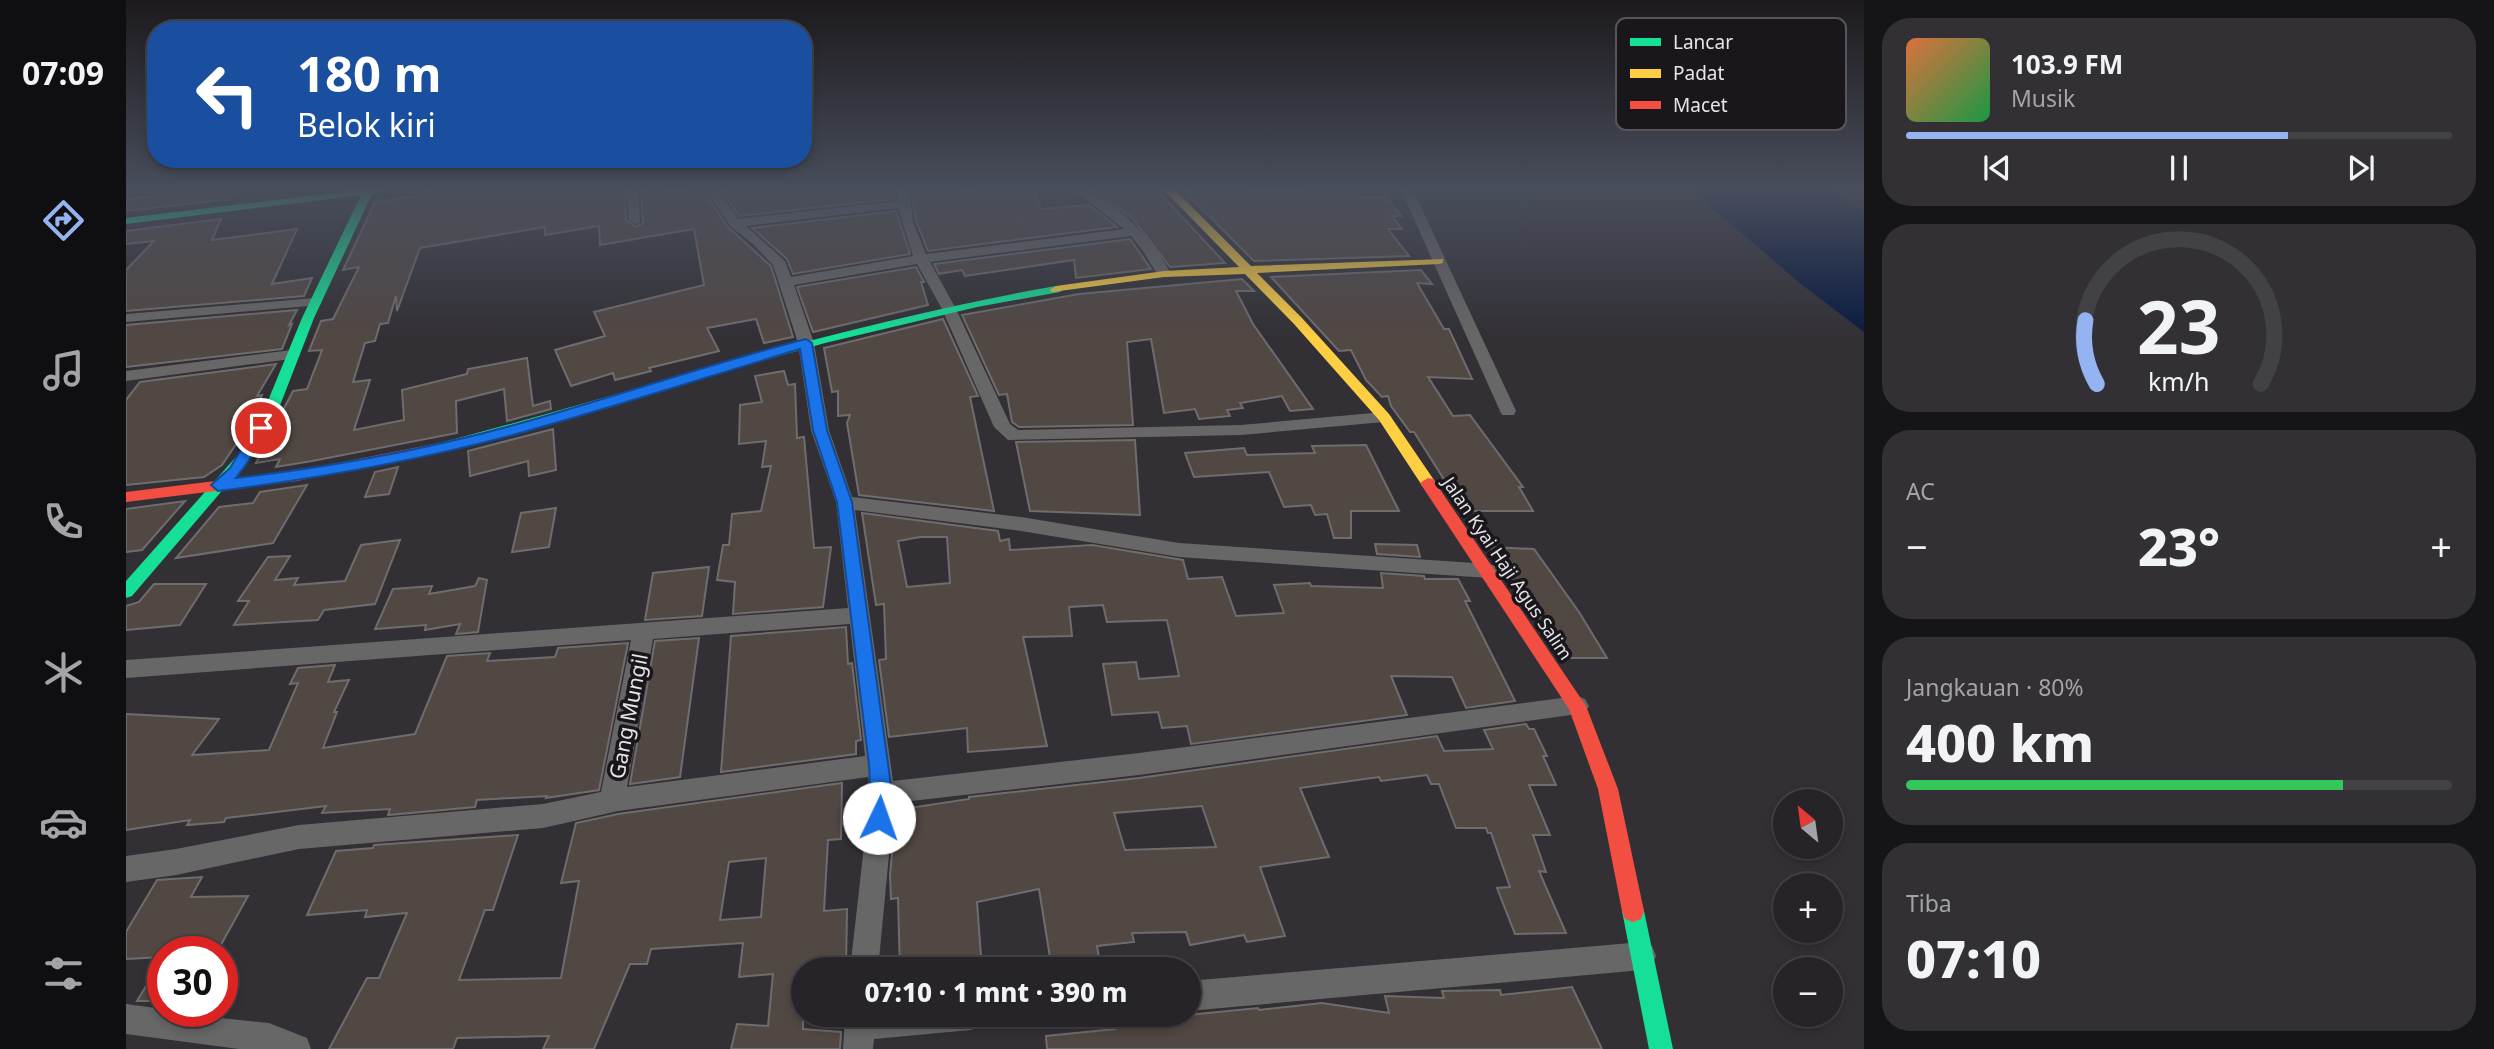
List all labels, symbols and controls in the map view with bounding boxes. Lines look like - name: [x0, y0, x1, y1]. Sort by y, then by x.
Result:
- legend: [1616, 18, 1846, 130]
- text: Lancar: [1673, 29, 1733, 55]
- text: 180 m: [297, 40, 442, 106]
- text: 103.9 FM: [2011, 46, 2123, 82]
- icon: left: [182, 49, 273, 140]
- text: 07:09: [22, 51, 104, 94]
- text: Padat: [1673, 60, 1724, 86]
- text: Musik: [2011, 82, 2075, 114]
- text: Macet: [1673, 92, 1728, 118]
- text: Belok kiri: [297, 103, 436, 146]
- icon: previous: [1978, 149, 2016, 187]
- icon: pause: [2160, 149, 2198, 187]
- icon: next: [2342, 149, 2380, 187]
- icon: directions: [39, 196, 88, 245]
- text: 23: [2137, 277, 2221, 376]
- icon: music: [39, 346, 88, 395]
- text: km/h: [2148, 364, 2210, 398]
- pin: [231, 398, 291, 458]
- icon: arrive: [242, 409, 280, 447]
- street label: Jalan Kyai Haji Agus Salim: [1437, 470, 1578, 664]
- text: AC: [1906, 475, 1935, 507]
- icon: phone: [39, 497, 88, 546]
- text: 23°: [2138, 510, 2220, 581]
- text: −: [1906, 520, 1928, 572]
- text: +: [2430, 520, 2452, 572]
- icon: climate: [39, 648, 88, 697]
- street label: Gang Mungil: [602, 651, 654, 781]
- text: Jangkauan · 80%: [1906, 671, 2084, 703]
- text: 400 km: [1906, 706, 2094, 777]
- position arrow: [842, 781, 916, 855]
- north arrow: [1773, 789, 1843, 859]
- map controls: [1773, 789, 1843, 1027]
- icon: car: [39, 798, 88, 847]
- button: +: [1773, 873, 1843, 943]
- text: Tiba: [1906, 887, 1952, 919]
- text: 07:10: [1906, 922, 2041, 993]
- speed limit sign: 30: [147, 936, 238, 1027]
- icon: filters: [39, 949, 88, 998]
- button: −: [1773, 957, 1843, 1027]
- text: 07:10 · 1 mnt · 390 m: [864, 974, 1128, 1010]

